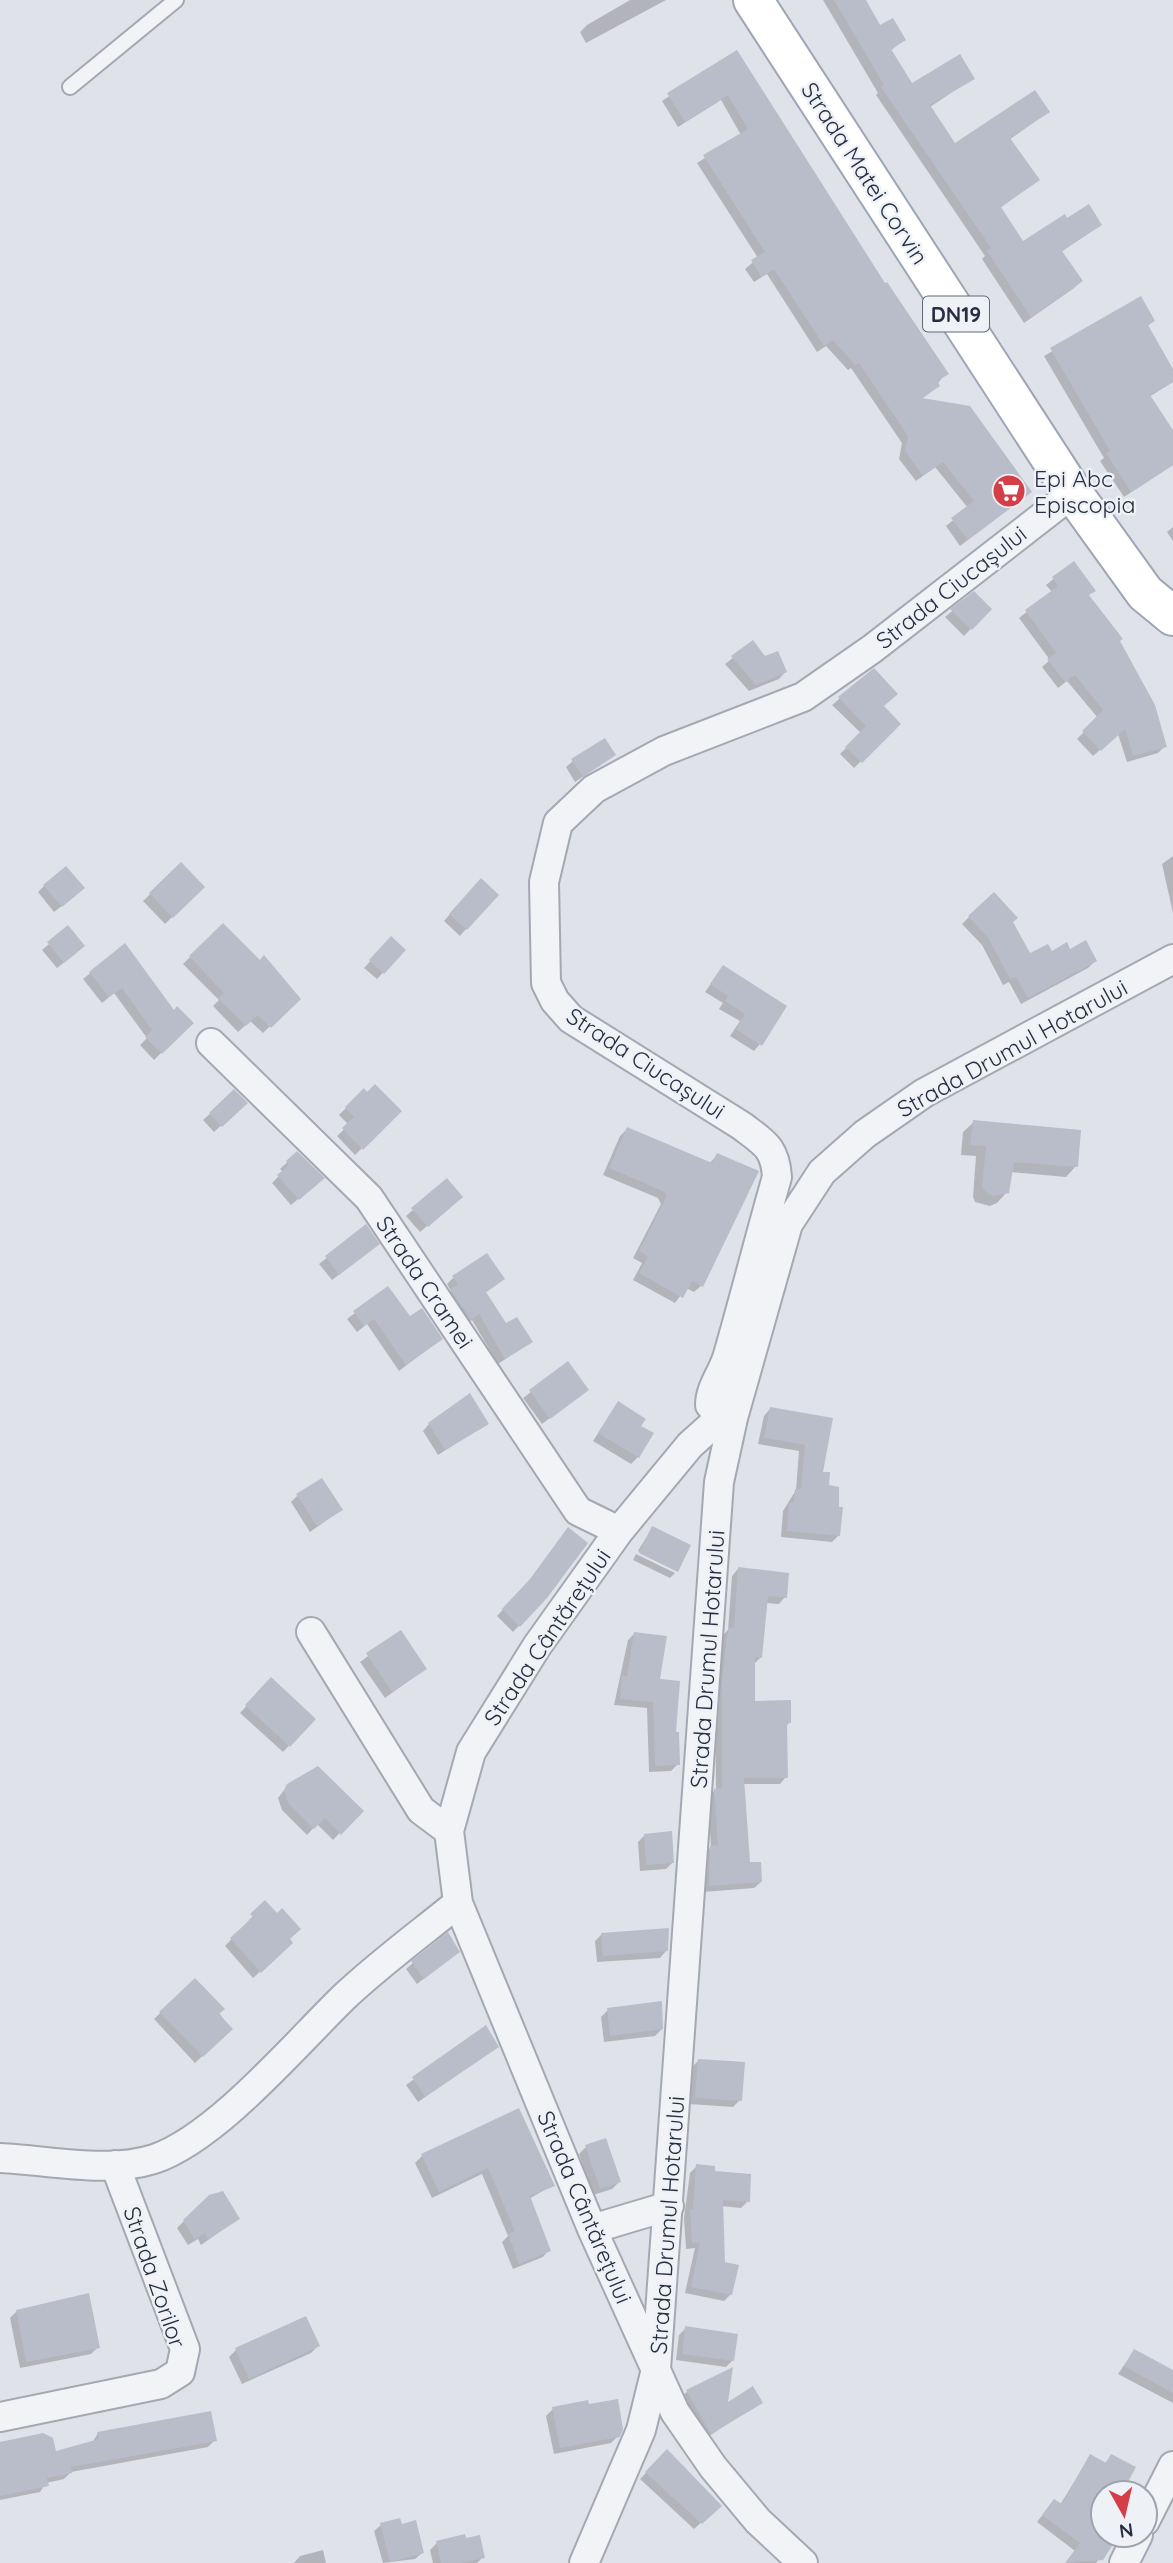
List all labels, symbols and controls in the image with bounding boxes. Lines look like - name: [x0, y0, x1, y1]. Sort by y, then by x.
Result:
- street label: Strada Matei Corvin: [795, 76, 935, 270]
- road number: DN19: [923, 296, 989, 332]
- place label: Epi Abc Episcopia: [1034, 464, 1135, 519]
- supermarket icon: Epi Abc Episcopia: [990, 472, 1028, 510]
- street label: Strada Ciucașului: [870, 519, 1032, 655]
- street label: Strada Drumul Hotarului: [892, 973, 1132, 1123]
- street label: Strada Ciucașului: [561, 1001, 731, 1125]
- street label: Strada Cramei: [370, 1210, 480, 1354]
- street label: Strada Drumul Hotarului: [684, 1529, 730, 1789]
- street label: Strada Cântărețului: [477, 1543, 617, 1731]
- street label: Strada Drumul Hotarului: [644, 2095, 690, 2355]
- street label: Strada Cântărețului: [531, 2106, 639, 2308]
- street label: Strada Zorilor: [117, 2203, 193, 2352]
- north arrow: [1089, 2479, 1159, 2549]
- text: N: [1118, 2518, 1135, 2544]

